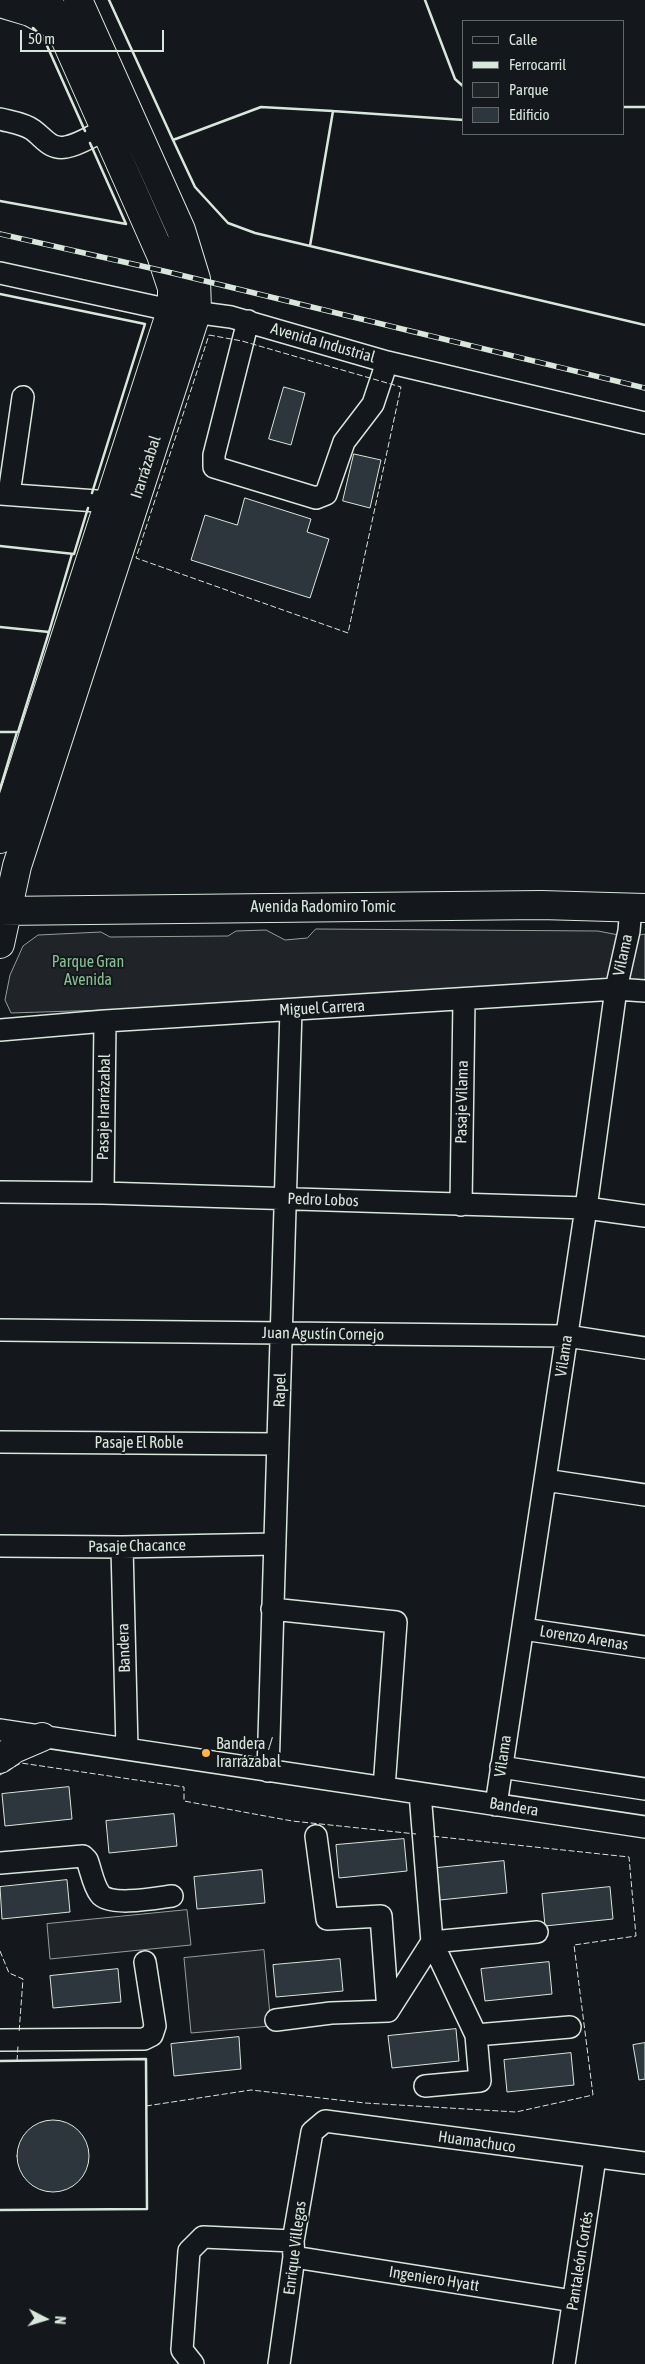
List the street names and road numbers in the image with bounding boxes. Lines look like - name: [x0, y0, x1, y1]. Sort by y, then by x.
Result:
- street label: Avenida Industrial: [269, 319, 377, 367]
- street label: Irarrázabal: [127, 433, 165, 501]
- street label: Avenida Radomiro Tomic: [250, 897, 396, 917]
- street label: Vilama: [609, 932, 637, 978]
- street label: Miguel Carrera: [279, 996, 365, 1020]
- street label: Pasaje Irarrázabal: [93, 1054, 115, 1160]
- street label: Pasaje Vilama: [452, 1060, 472, 1144]
- street label: Pedro Lobos: [287, 1189, 359, 1211]
- street label: Juan Agustín Cornejo: [262, 1323, 384, 1345]
- street label: Vilama: [551, 1334, 577, 1378]
- street label: Rapel: [270, 1372, 290, 1408]
- street label: Pasaje El Roble: [95, 1433, 183, 1453]
- street label: Pasaje Chacance: [88, 1536, 186, 1556]
- street label: Lorenzo Arenas: [538, 1622, 630, 1654]
- street label: Bandera: [114, 1623, 134, 1673]
- street label: Vilama: [491, 1734, 515, 1778]
- street label: Bandera: [488, 1794, 540, 1820]
- street label: Huamachuco: [437, 2127, 517, 2157]
- street label: Enrique Villegas: [280, 2200, 310, 2296]
- street label: Pantaleón Cortés: [563, 2210, 597, 2312]
- street label: Ingeniero Hyatt: [387, 2262, 481, 2296]

